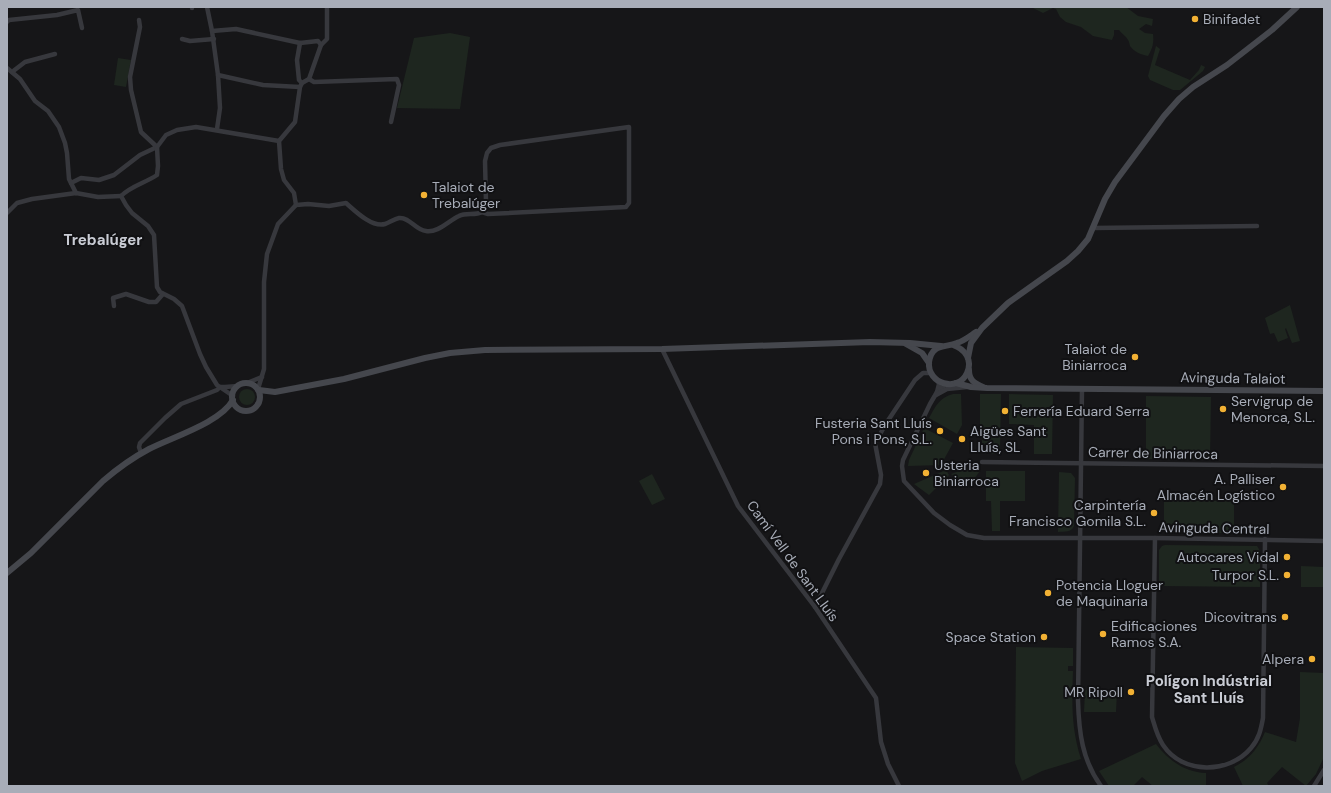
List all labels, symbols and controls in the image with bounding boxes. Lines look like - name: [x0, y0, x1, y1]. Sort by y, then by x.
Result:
- place label: Binifadet: [1203, 10, 1260, 28]
- marker: Binifadet: [1190, 14, 1200, 24]
- place label: Talaiot de Trebalúger: [432, 178, 500, 212]
- marker: Talaiot de Trebalúger: [419, 190, 429, 200]
- district label: Trebalúger: [64, 230, 142, 250]
- place label: Talaiot de Biniarroca: [1062, 340, 1127, 374]
- marker: Talaiot de Biniarroca: [1130, 352, 1140, 362]
- street label: Avinguda Talaiot: [1180, 368, 1286, 388]
- place label: Servigrup de Menorca, S.L.: [1231, 392, 1315, 426]
- place label: Ferrería Eduard Serra: [1013, 402, 1150, 420]
- marker: Servigrup de Menorca, S.L.: [1218, 404, 1228, 414]
- marker: Ferrería Eduard Serra: [1000, 406, 1010, 416]
- place label: Fusteria Sant Lluís Pons i Pons, S.L.: [815, 414, 932, 448]
- place label: Aigües Sant Lluís, SL: [970, 422, 1046, 456]
- marker: Fusteria Sant Lluís Pons i Pons, S.L.: [935, 426, 945, 436]
- marker: Aigües Sant Lluís, SL: [957, 434, 967, 444]
- street label: Carrer de Biniarroca: [1088, 443, 1218, 463]
- place label: Usteria Biniarroca: [934, 456, 999, 490]
- marker: Usteria Biniarroca: [921, 468, 931, 478]
- place label: A. Palliser Almacén Logístico: [1157, 470, 1275, 504]
- marker: A. Palliser Almacén Logístico: [1278, 482, 1288, 492]
- place label: Carpintería Francisco Gomila S.L.: [1009, 496, 1146, 530]
- street label: Camí Vell de Sant Lluís: [743, 497, 843, 625]
- marker: Carpintería Francisco Gomila S.L.: [1149, 508, 1159, 518]
- street label: Avinguda Central: [1158, 518, 1270, 538]
- place label: Autocares Vidal: [1177, 548, 1279, 566]
- marker: Autocares Vidal: [1282, 552, 1292, 562]
- place label: Turpor S.L.: [1212, 566, 1279, 584]
- marker: Turpor S.L.: [1282, 570, 1292, 580]
- place label: Potencia Lloguer de Maquinaria: [1056, 576, 1163, 610]
- marker: Potencia Lloguer de Maquinaria: [1043, 588, 1053, 598]
- place label: Dicovitrans: [1204, 608, 1277, 626]
- marker: Dicovitrans: [1280, 612, 1290, 622]
- place label: Edificaciones Ramos S.A.: [1111, 617, 1197, 651]
- place label: Space Station: [946, 628, 1036, 646]
- marker: Edificaciones Ramos S.A.: [1098, 629, 1108, 639]
- marker: Space Station: [1039, 632, 1049, 642]
- place label: Alpera: [1262, 650, 1304, 668]
- marker: Alpera: [1307, 654, 1317, 664]
- district label: Polígon Indústrial Sant Lluís: [1146, 671, 1272, 708]
- place label: MR Ripoll: [1064, 683, 1123, 701]
- marker: MR Ripoll: [1126, 687, 1136, 697]

